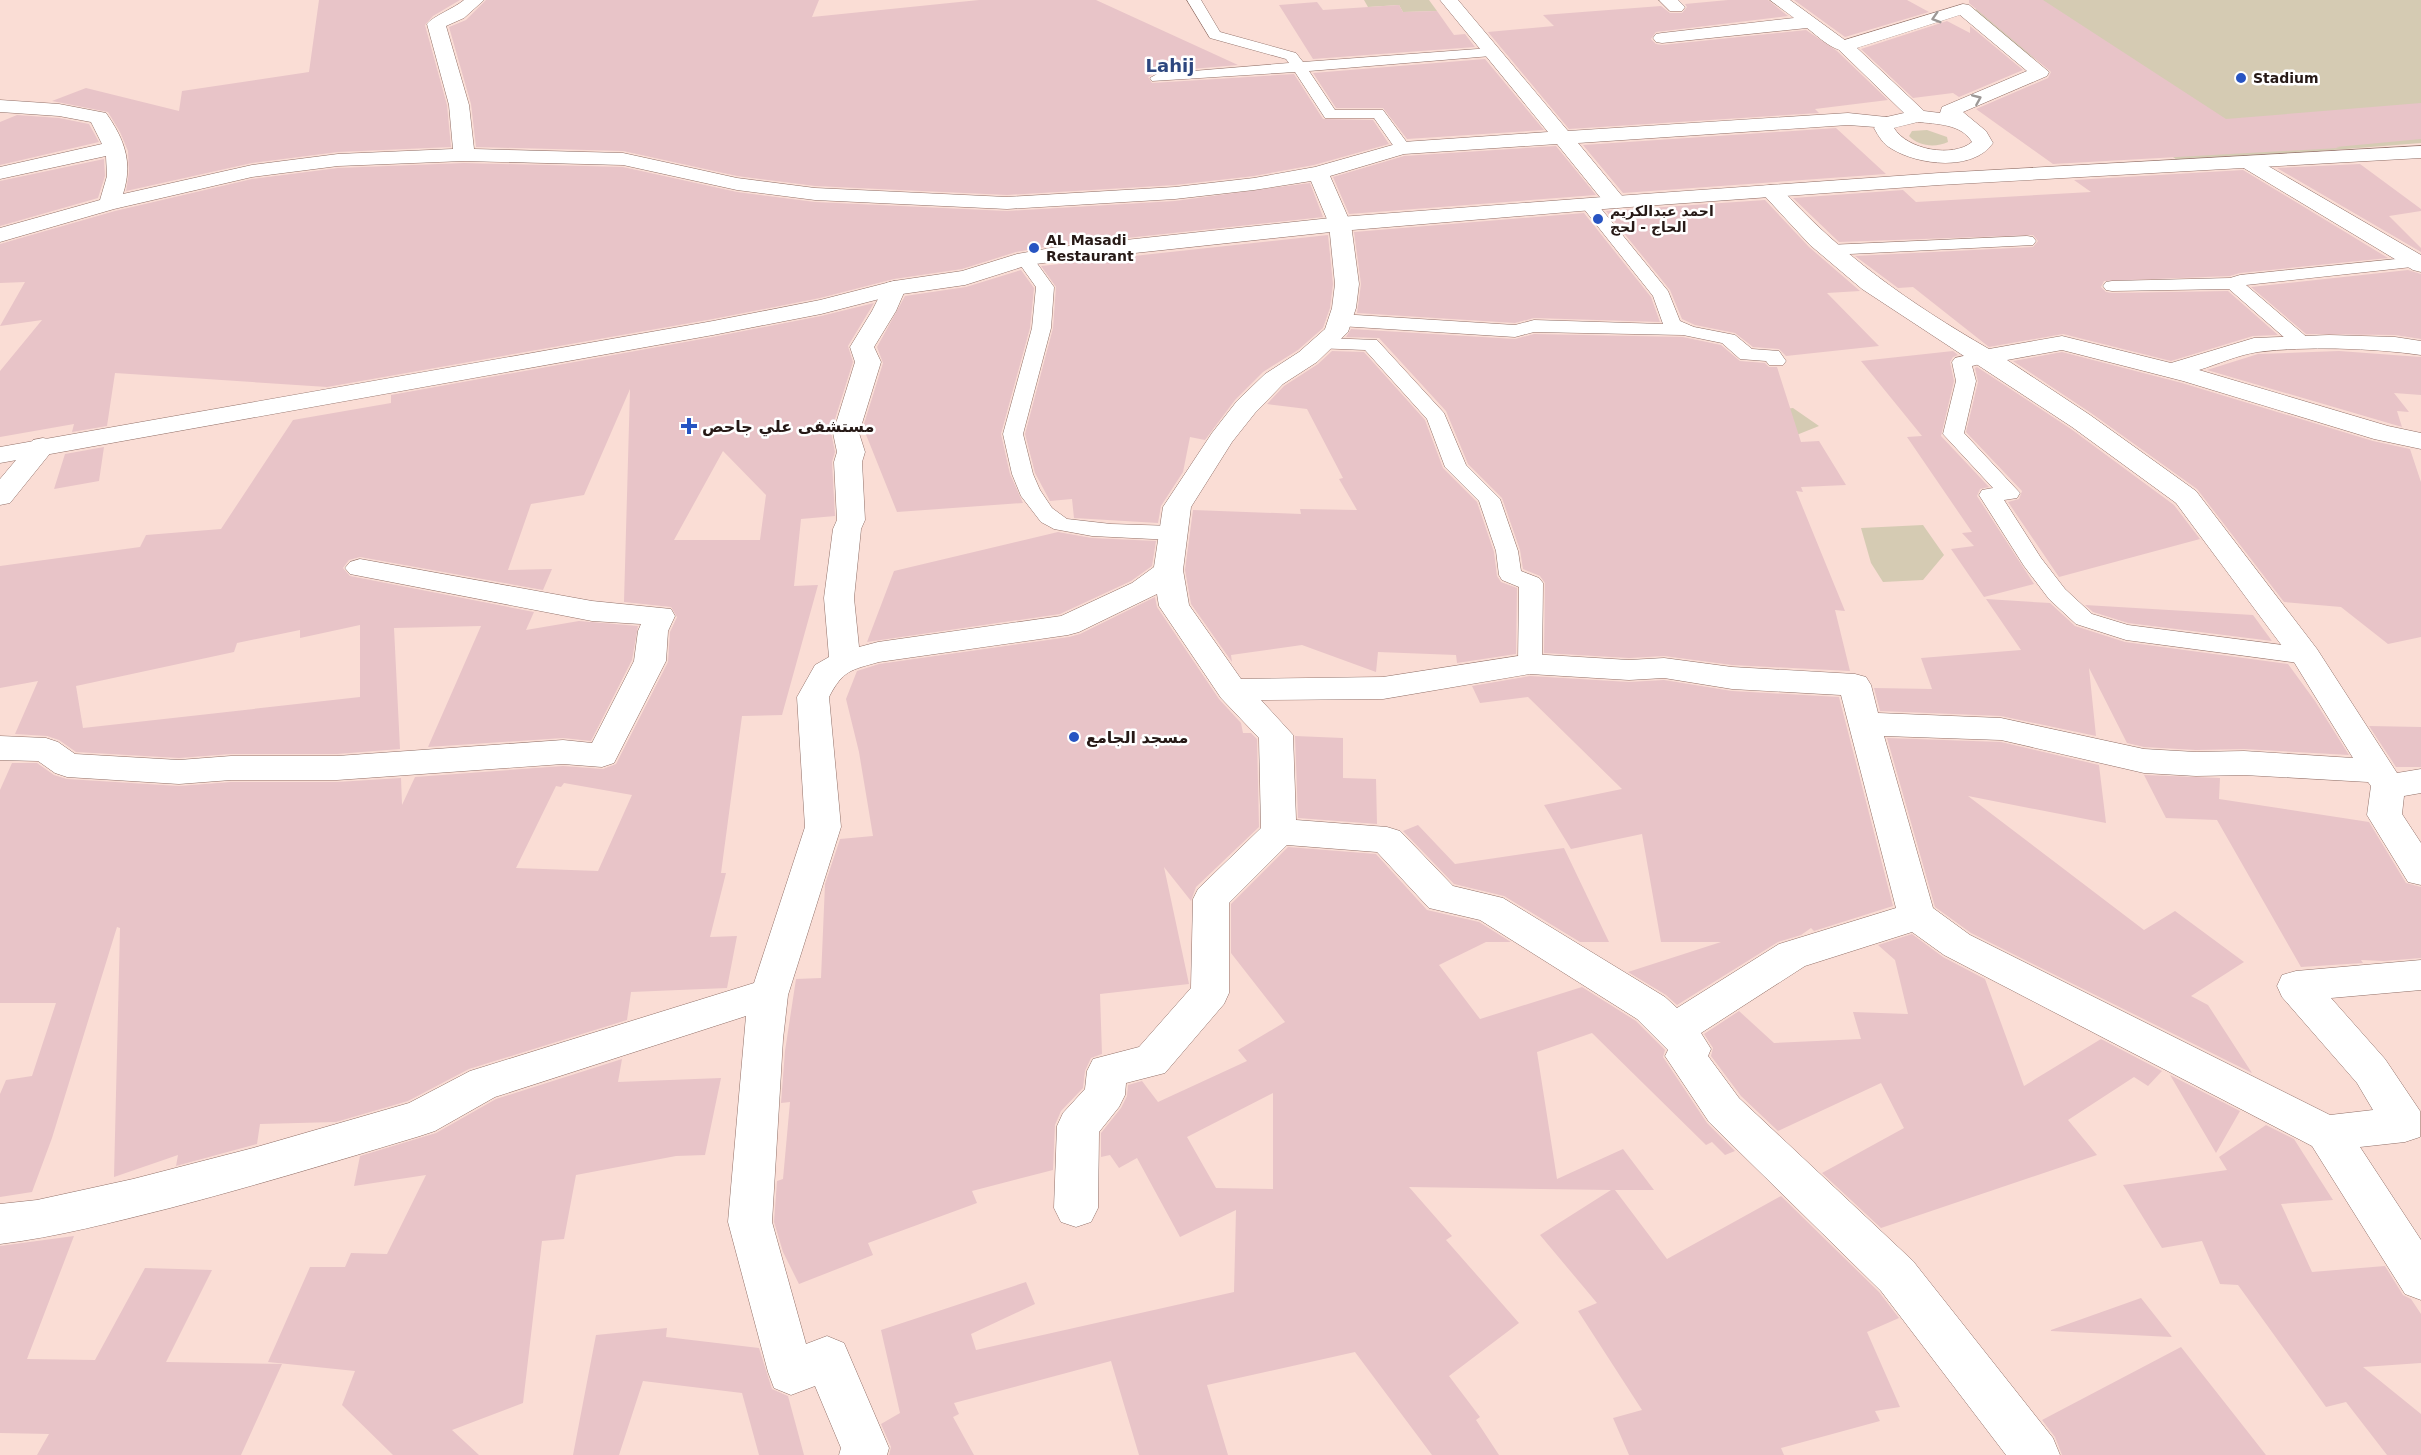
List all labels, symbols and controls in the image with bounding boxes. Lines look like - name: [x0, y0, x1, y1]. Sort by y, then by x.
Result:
- one-way arrow: [1931, 11, 1942, 23]
- district label: Lahij: [1146, 55, 1194, 76]
- place label: Stadium: [2253, 70, 2319, 86]
- marker: Stadium: [2234, 71, 2248, 85]
- one-way arrow: [1971, 94, 1982, 106]
- place label: احمد عبدالكريم الحاج - لحج: [1610, 203, 1714, 236]
- marker: احمد عبدالكريم الحاج - لحج: [1591, 212, 1605, 226]
- place label: AL Masadi Restaurant: [1046, 232, 1134, 264]
- marker: AL Masadi Restaurant: [1027, 241, 1041, 255]
- marker: مستشفى علي جاحص: [680, 417, 698, 435]
- place label: مستشفى علي جاحص: [702, 417, 874, 437]
- place label: مسجد الجامع: [1086, 728, 1188, 747]
- marker: مسجد الجامع: [1067, 730, 1081, 744]

